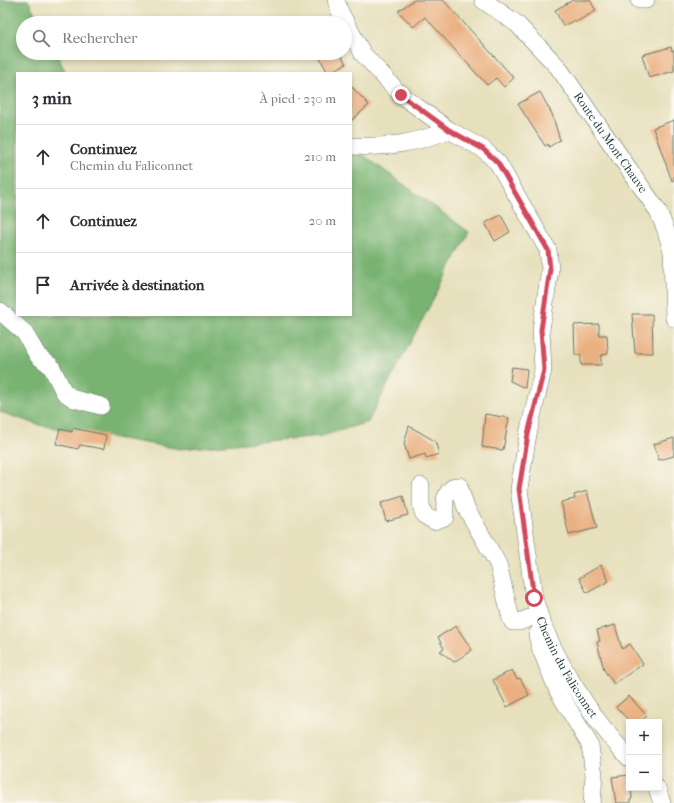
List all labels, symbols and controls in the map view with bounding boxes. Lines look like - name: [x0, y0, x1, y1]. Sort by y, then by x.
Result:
- search box: [16, 16, 352, 60]
- icon: search: [30, 27, 52, 49]
- text: Rechercher: [62, 29, 137, 47]
- route end: [392, 86, 410, 104]
- text: 3 min: [32, 88, 72, 108]
- street label: Route du Mont Chauve: [571, 90, 650, 196]
- text: À pied · 230 m: [260, 91, 336, 106]
- text: Continuez: [70, 140, 137, 158]
- icon: ahead: [32, 146, 54, 168]
- text: 210 m: [304, 149, 336, 164]
- text: Chemin du Faliconnet: [70, 158, 193, 173]
- icon: ahead: [32, 210, 54, 232]
- text: Continuez: [70, 212, 137, 230]
- text: 20 m: [309, 213, 336, 228]
- icon: arrive: [32, 274, 54, 296]
- text: Arrivée à destination: [70, 276, 205, 294]
- route start: [525, 589, 543, 607]
- street label: Chemin du Faliconnet: [533, 615, 601, 721]
- map controls: [626, 719, 662, 791]
- button: +: [626, 719, 662, 755]
- button: −: [626, 755, 662, 791]

